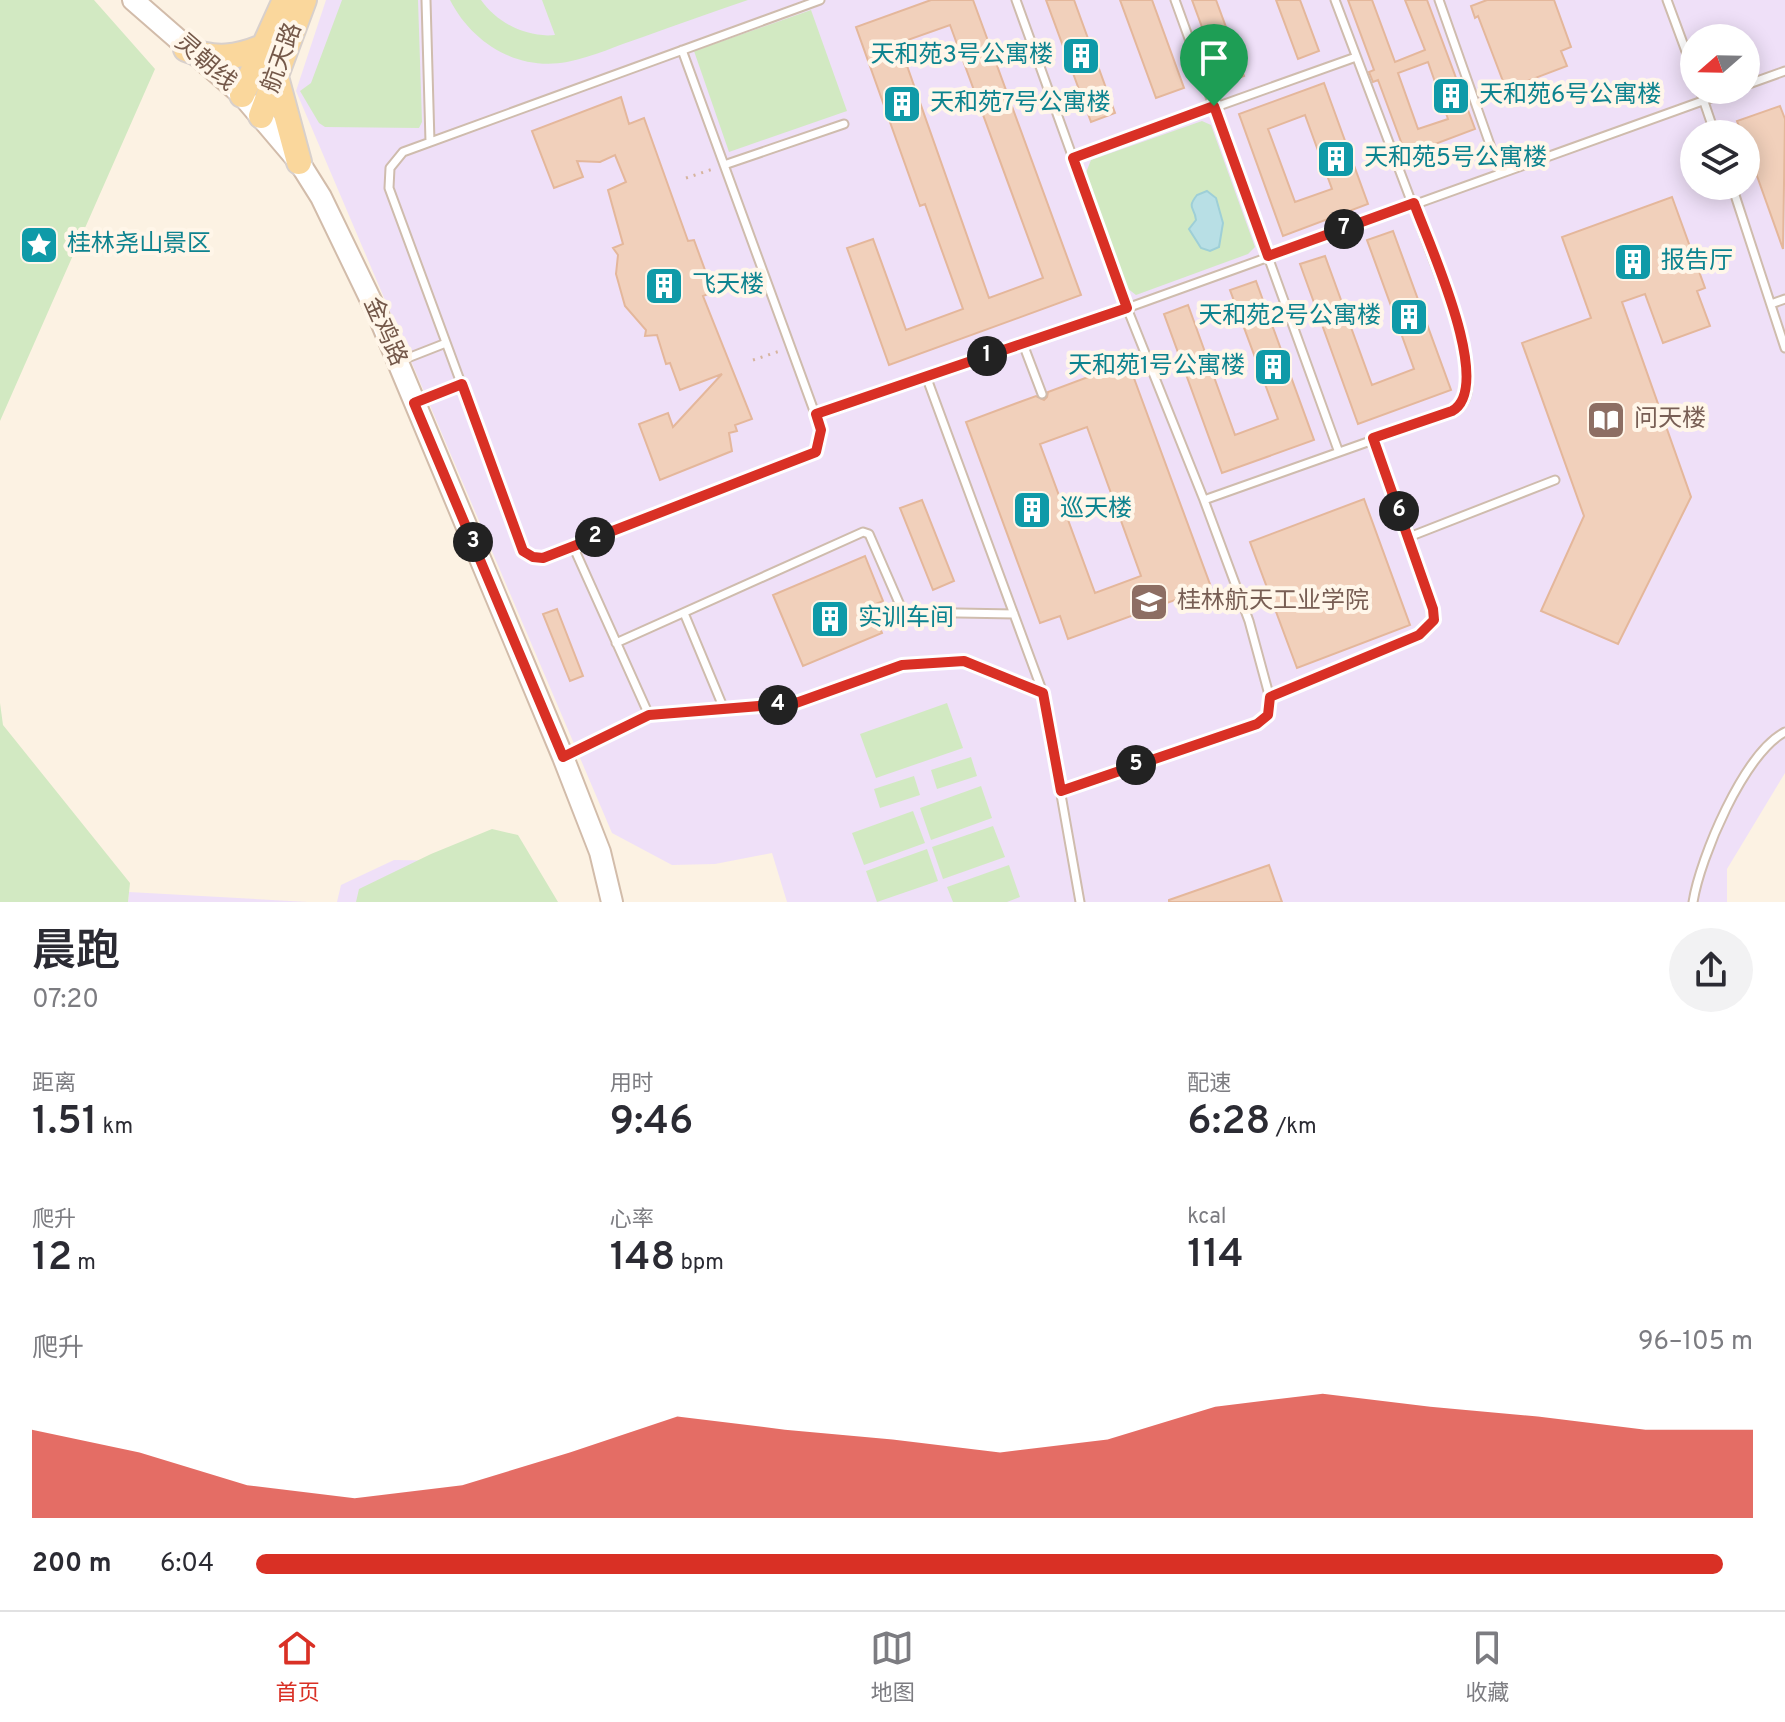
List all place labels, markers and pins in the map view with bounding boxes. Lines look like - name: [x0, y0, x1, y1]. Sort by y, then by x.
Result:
- pin: [1180, 24, 1248, 106]
- building icon: 天和苑3号公寓楼: [1060, 35, 1102, 77]
- place label: 天和苑3号公寓楼: [871, 41, 1053, 71]
- building icon: 天和苑6号公寓楼: [1430, 75, 1472, 117]
- place label: 天和苑6号公寓楼: [1479, 81, 1661, 111]
- building icon: 天和苑7号公寓楼: [881, 83, 923, 125]
- place label: 天和苑7号公寓楼: [930, 89, 1111, 119]
- building icon: 天和苑5号公寓楼: [1315, 138, 1357, 180]
- place label: 天和苑5号公寓楼: [1364, 144, 1547, 174]
- pin: 7: [1324, 209, 1364, 249]
- place icon: 桂林尧山景区: [18, 224, 60, 266]
- place label: 桂林尧山景区: [67, 230, 211, 260]
- building icon: 报告厅: [1612, 241, 1654, 283]
- place label: 报告厅: [1661, 247, 1733, 277]
- building icon: 飞天楼: [643, 265, 685, 307]
- place label: 飞天楼: [692, 271, 764, 301]
- building icon: 天和苑2号公寓楼: [1388, 296, 1430, 338]
- place label: 天和苑2号公寓楼: [1198, 302, 1381, 332]
- pin: 1: [967, 336, 1007, 376]
- building icon: 天和苑1号公寓楼: [1252, 346, 1294, 388]
- place label: 天和苑1号公寓楼: [1068, 352, 1245, 382]
- library icon: 问天楼: [1585, 399, 1627, 441]
- place label: 问天楼: [1634, 405, 1706, 435]
- building icon: 巡天楼: [1011, 489, 1053, 531]
- pin: 6: [1379, 491, 1419, 531]
- place label: 巡天楼: [1060, 495, 1132, 525]
- pin: 2: [575, 517, 615, 557]
- pin: 3: [453, 522, 493, 562]
- school or university icon: 桂林航天工业学院: [1128, 581, 1170, 623]
- place label: 桂林航天工业学院: [1177, 587, 1369, 617]
- building icon: 实训车间: [809, 598, 851, 640]
- place label: 实训车间: [858, 604, 954, 634]
- pin: 4: [758, 685, 798, 725]
- pin: 5: [1116, 745, 1156, 785]

